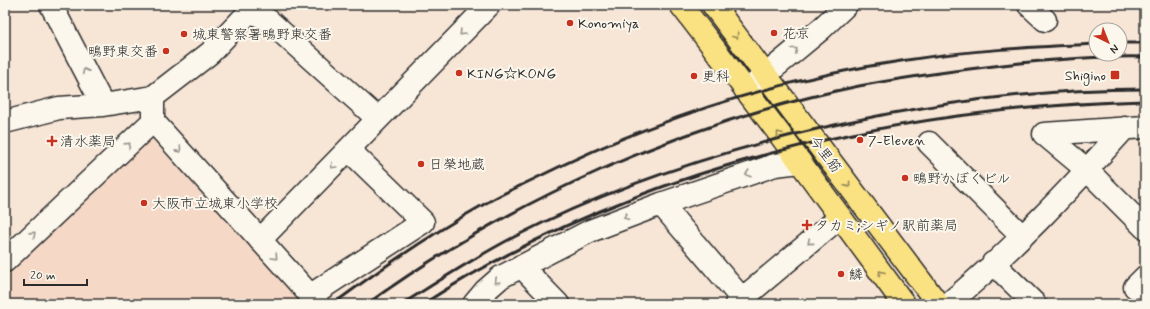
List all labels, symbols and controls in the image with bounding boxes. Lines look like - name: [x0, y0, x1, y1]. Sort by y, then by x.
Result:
- place label: Konomiya: [578, 15, 639, 33]
- marker: Konomiya: [565, 18, 575, 28]
- north arrow: [1088, 22, 1128, 62]
- place label: 花京: [782, 25, 810, 43]
- place label: 城東警察署鴫野東交番: [192, 26, 332, 44]
- one-way arrow: [459, 28, 467, 36]
- marker: 花京: [769, 28, 779, 38]
- marker: 城東警察署鴫野東交番: [179, 29, 189, 39]
- one-way arrow: [731, 32, 738, 39]
- text: N: [1107, 41, 1122, 56]
- place label: 鴫野東交番: [88, 43, 158, 61]
- marker: 鴫野東交番: [161, 46, 171, 56]
- one-way arrow: [790, 48, 798, 55]
- place label: KING☆KONG: [467, 65, 557, 83]
- one-way arrow: [82, 67, 90, 75]
- place label: Shigino: [1065, 67, 1106, 86]
- marker: KING☆KONG: [454, 68, 464, 78]
- place label: 更科: [702, 68, 730, 86]
- marker: Shigino: [1109, 69, 1121, 81]
- marker: 更科: [689, 71, 699, 81]
- one-way arrow: [777, 132, 784, 139]
- street label: 今里筋: [805, 132, 845, 177]
- place label: 7-Eleven: [868, 132, 926, 150]
- place label: 清水薬局: [60, 133, 116, 151]
- marker: 7-Eleven: [855, 135, 865, 145]
- marker: 清水薬局: [47, 136, 57, 146]
- one-way arrow: [123, 142, 130, 149]
- one-way arrow: [174, 145, 182, 153]
- place label: 日榮地蔵: [429, 156, 485, 174]
- marker: 日榮地蔵: [416, 159, 426, 169]
- one-way arrow: [330, 161, 337, 169]
- one-way arrow: [745, 169, 752, 178]
- place label: 鴫野かぼくビル: [913, 170, 1011, 188]
- marker: 鴫野かぼくビル: [900, 173, 910, 183]
- one-way arrow: [844, 180, 851, 187]
- place label: 大阪市立城東小学校: [152, 195, 278, 213]
- marker: 大阪市立城東小学校: [139, 198, 149, 208]
- one-way arrow: [622, 213, 629, 221]
- place label: タカミ;シギノ駅前薬局: [815, 217, 958, 235]
- marker: タカミ;シギノ駅前薬局: [802, 220, 812, 230]
- one-way arrow: [28, 231, 36, 239]
- one-way arrow: [808, 238, 815, 245]
- one-way arrow: [270, 252, 278, 260]
- scale bar: [24, 261, 87, 287]
- place label: 鱗: [849, 266, 863, 284]
- text: 20 m: [30, 268, 56, 284]
- marker: 鱗: [836, 269, 846, 279]
- one-way arrow: [879, 270, 886, 277]
- one-way arrow: [494, 276, 502, 283]

